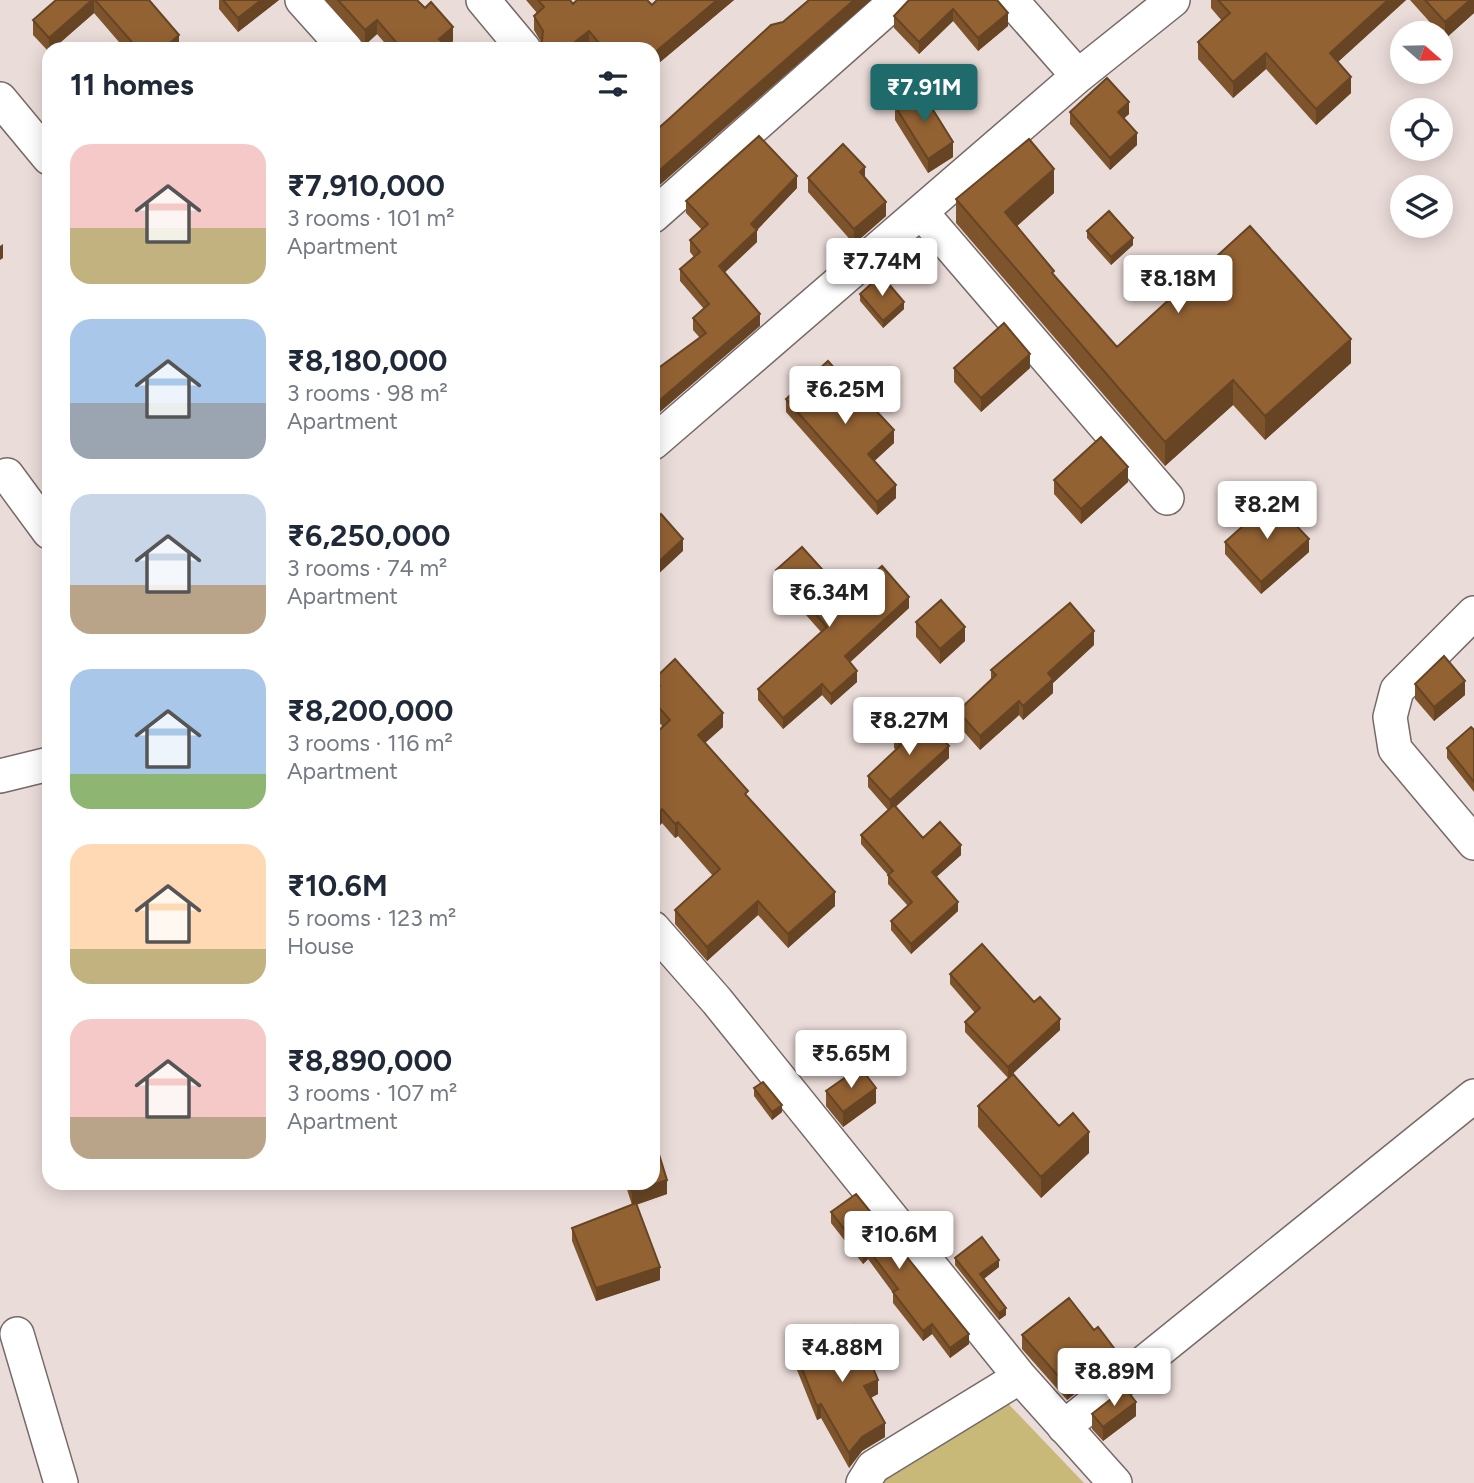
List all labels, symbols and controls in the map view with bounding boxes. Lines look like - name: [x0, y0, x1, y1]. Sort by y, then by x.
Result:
- north arrow: [1390, 21, 1452, 84]
- map controls: [1390, 21, 1453, 238]
- pin: ₹7.91M: [867, 64, 981, 124]
- icon: filters: [594, 65, 632, 103]
- text: 11 homes: [70, 66, 194, 103]
- text: ₹7.91M: [886, 73, 962, 101]
- button: locate: [1390, 98, 1453, 161]
- text: ₹7,910,000: [287, 167, 445, 204]
- icon: home: [126, 172, 210, 256]
- button: layers: [1390, 175, 1453, 238]
- text: 3 rooms · 101 m²: [287, 204, 454, 232]
- text: Apartment: [287, 232, 398, 260]
- pin: ₹7.74M: [825, 238, 939, 298]
- text: ₹7.74M: [842, 247, 922, 275]
- pin: ₹8.18M: [1121, 256, 1235, 315]
- text: ₹8.18M: [1139, 264, 1217, 292]
- text: ₹8,180,000: [287, 342, 448, 379]
- icon: home: [126, 347, 210, 431]
- pin: ₹6.25M: [788, 366, 902, 426]
- text: ₹6.25M: [805, 375, 885, 403]
- text: 3 rooms · 98 m²: [287, 379, 448, 407]
- text: Apartment: [287, 407, 398, 435]
- pin: ₹8.2M: [1218, 482, 1316, 541]
- text: ₹8.2M: [1234, 490, 1300, 518]
- text: ₹6,250,000: [287, 517, 450, 554]
- icon: home: [126, 522, 210, 606]
- text: 3 rooms · 74 m²: [287, 554, 447, 582]
- pin: ₹6.34M: [772, 570, 886, 629]
- text: ₹6.34M: [789, 578, 869, 606]
- text: Apartment: [287, 582, 398, 610]
- text: ₹8,200,000: [287, 692, 453, 729]
- icon: home: [126, 697, 210, 781]
- pin: ₹8.27M: [852, 698, 966, 757]
- text: ₹8.27M: [869, 706, 949, 734]
- text: 3 rooms · 116 m²: [287, 729, 453, 757]
- text: Apartment: [287, 757, 398, 785]
- text: ₹10.6M: [287, 867, 388, 904]
- icon: home: [126, 872, 210, 956]
- text: 5 rooms · 123 m²: [287, 904, 456, 932]
- text: House: [287, 932, 354, 960]
- pin: ₹5.65M: [794, 1030, 908, 1090]
- text: ₹5.65M: [811, 1039, 891, 1067]
- text: ₹8,890,000: [287, 1042, 452, 1079]
- icon: home: [126, 1047, 210, 1131]
- text: 3 rooms · 107 m²: [287, 1079, 457, 1107]
- text: Apartment: [287, 1107, 398, 1135]
- pin: ₹10.6M: [842, 1212, 956, 1271]
- text: ₹10.6M: [860, 1220, 938, 1248]
- pin: ₹4.88M: [785, 1324, 899, 1384]
- text: ₹4.88M: [801, 1333, 883, 1361]
- pin: ₹8.89M: [1057, 1348, 1171, 1408]
- text: ₹8.89M: [1074, 1357, 1154, 1385]

